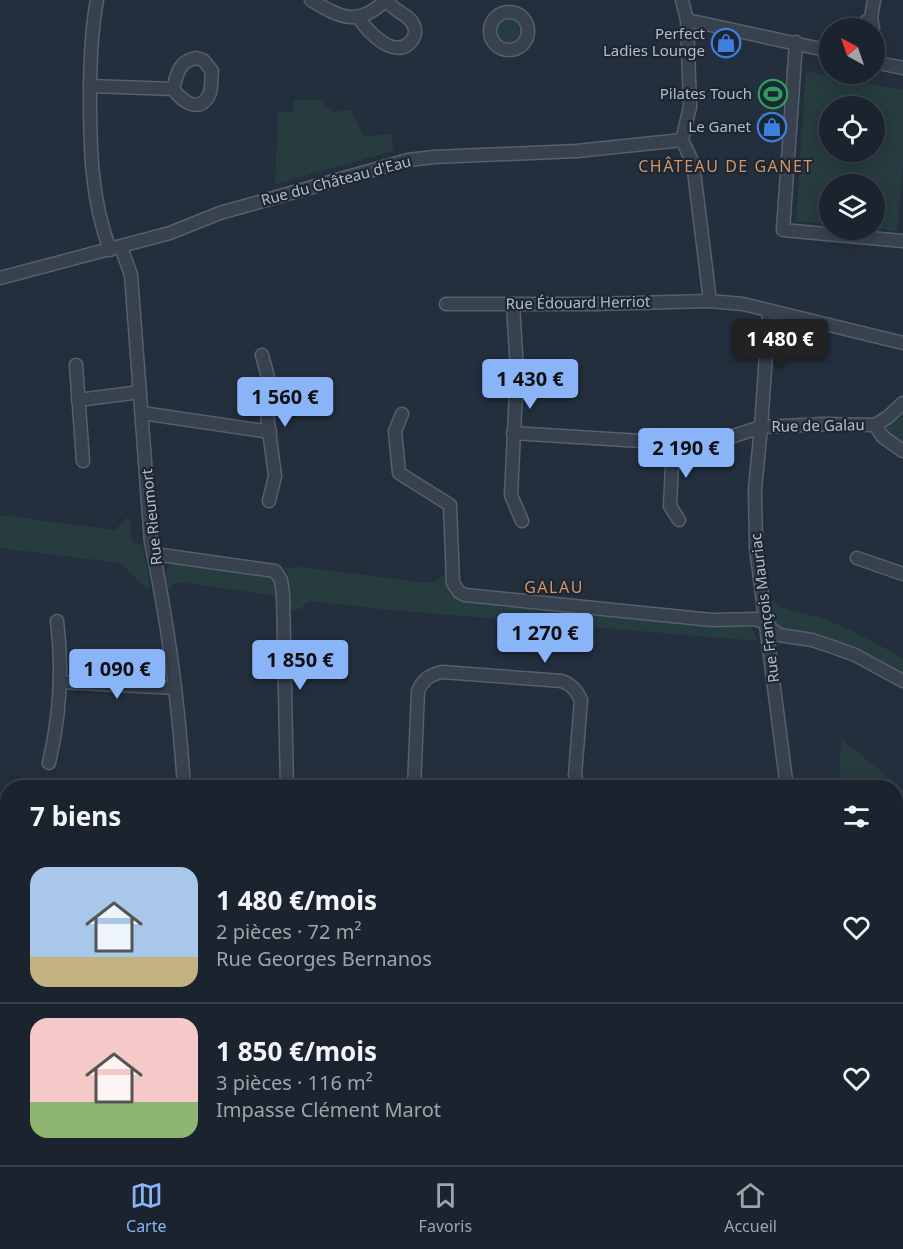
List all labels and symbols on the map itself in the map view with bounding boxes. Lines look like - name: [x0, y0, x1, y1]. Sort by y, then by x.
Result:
- north arrow: [819, 18, 885, 84]
- place label: Perfect Ladies Lounge: [603, 23, 706, 60]
- shop icon: Perfect Ladies Lounge: [710, 27, 742, 59]
- sports icon: Pilates Touch: [757, 78, 789, 110]
- place label: Pilates Touch: [660, 83, 752, 103]
- shop icon: Le Ganet: [756, 111, 788, 143]
- place label: Le Ganet: [688, 116, 752, 136]
- street label: Rue du Château d'Eau: [258, 150, 413, 210]
- district label: CHÂTEAU DE GANET: [638, 155, 814, 177]
- street label: Rue Édouard Herriot: [505, 291, 651, 313]
- pin: 1 480 €: [725, 319, 835, 370]
- pin: 1 430 €: [475, 359, 585, 410]
- pin: 1 560 €: [230, 377, 340, 428]
- street label: Rue de Galau: [771, 414, 865, 436]
- pin: 2 190 €: [631, 428, 741, 479]
- street label: Rue Rieumort: [136, 467, 166, 566]
- street label: Rue François Mauriac: [745, 532, 783, 684]
- district label: GALAU: [524, 576, 584, 598]
- pin: 1 270 €: [490, 613, 600, 664]
- pin: 1 850 €: [245, 640, 355, 691]
- pin: 1 090 €: [62, 649, 172, 700]

